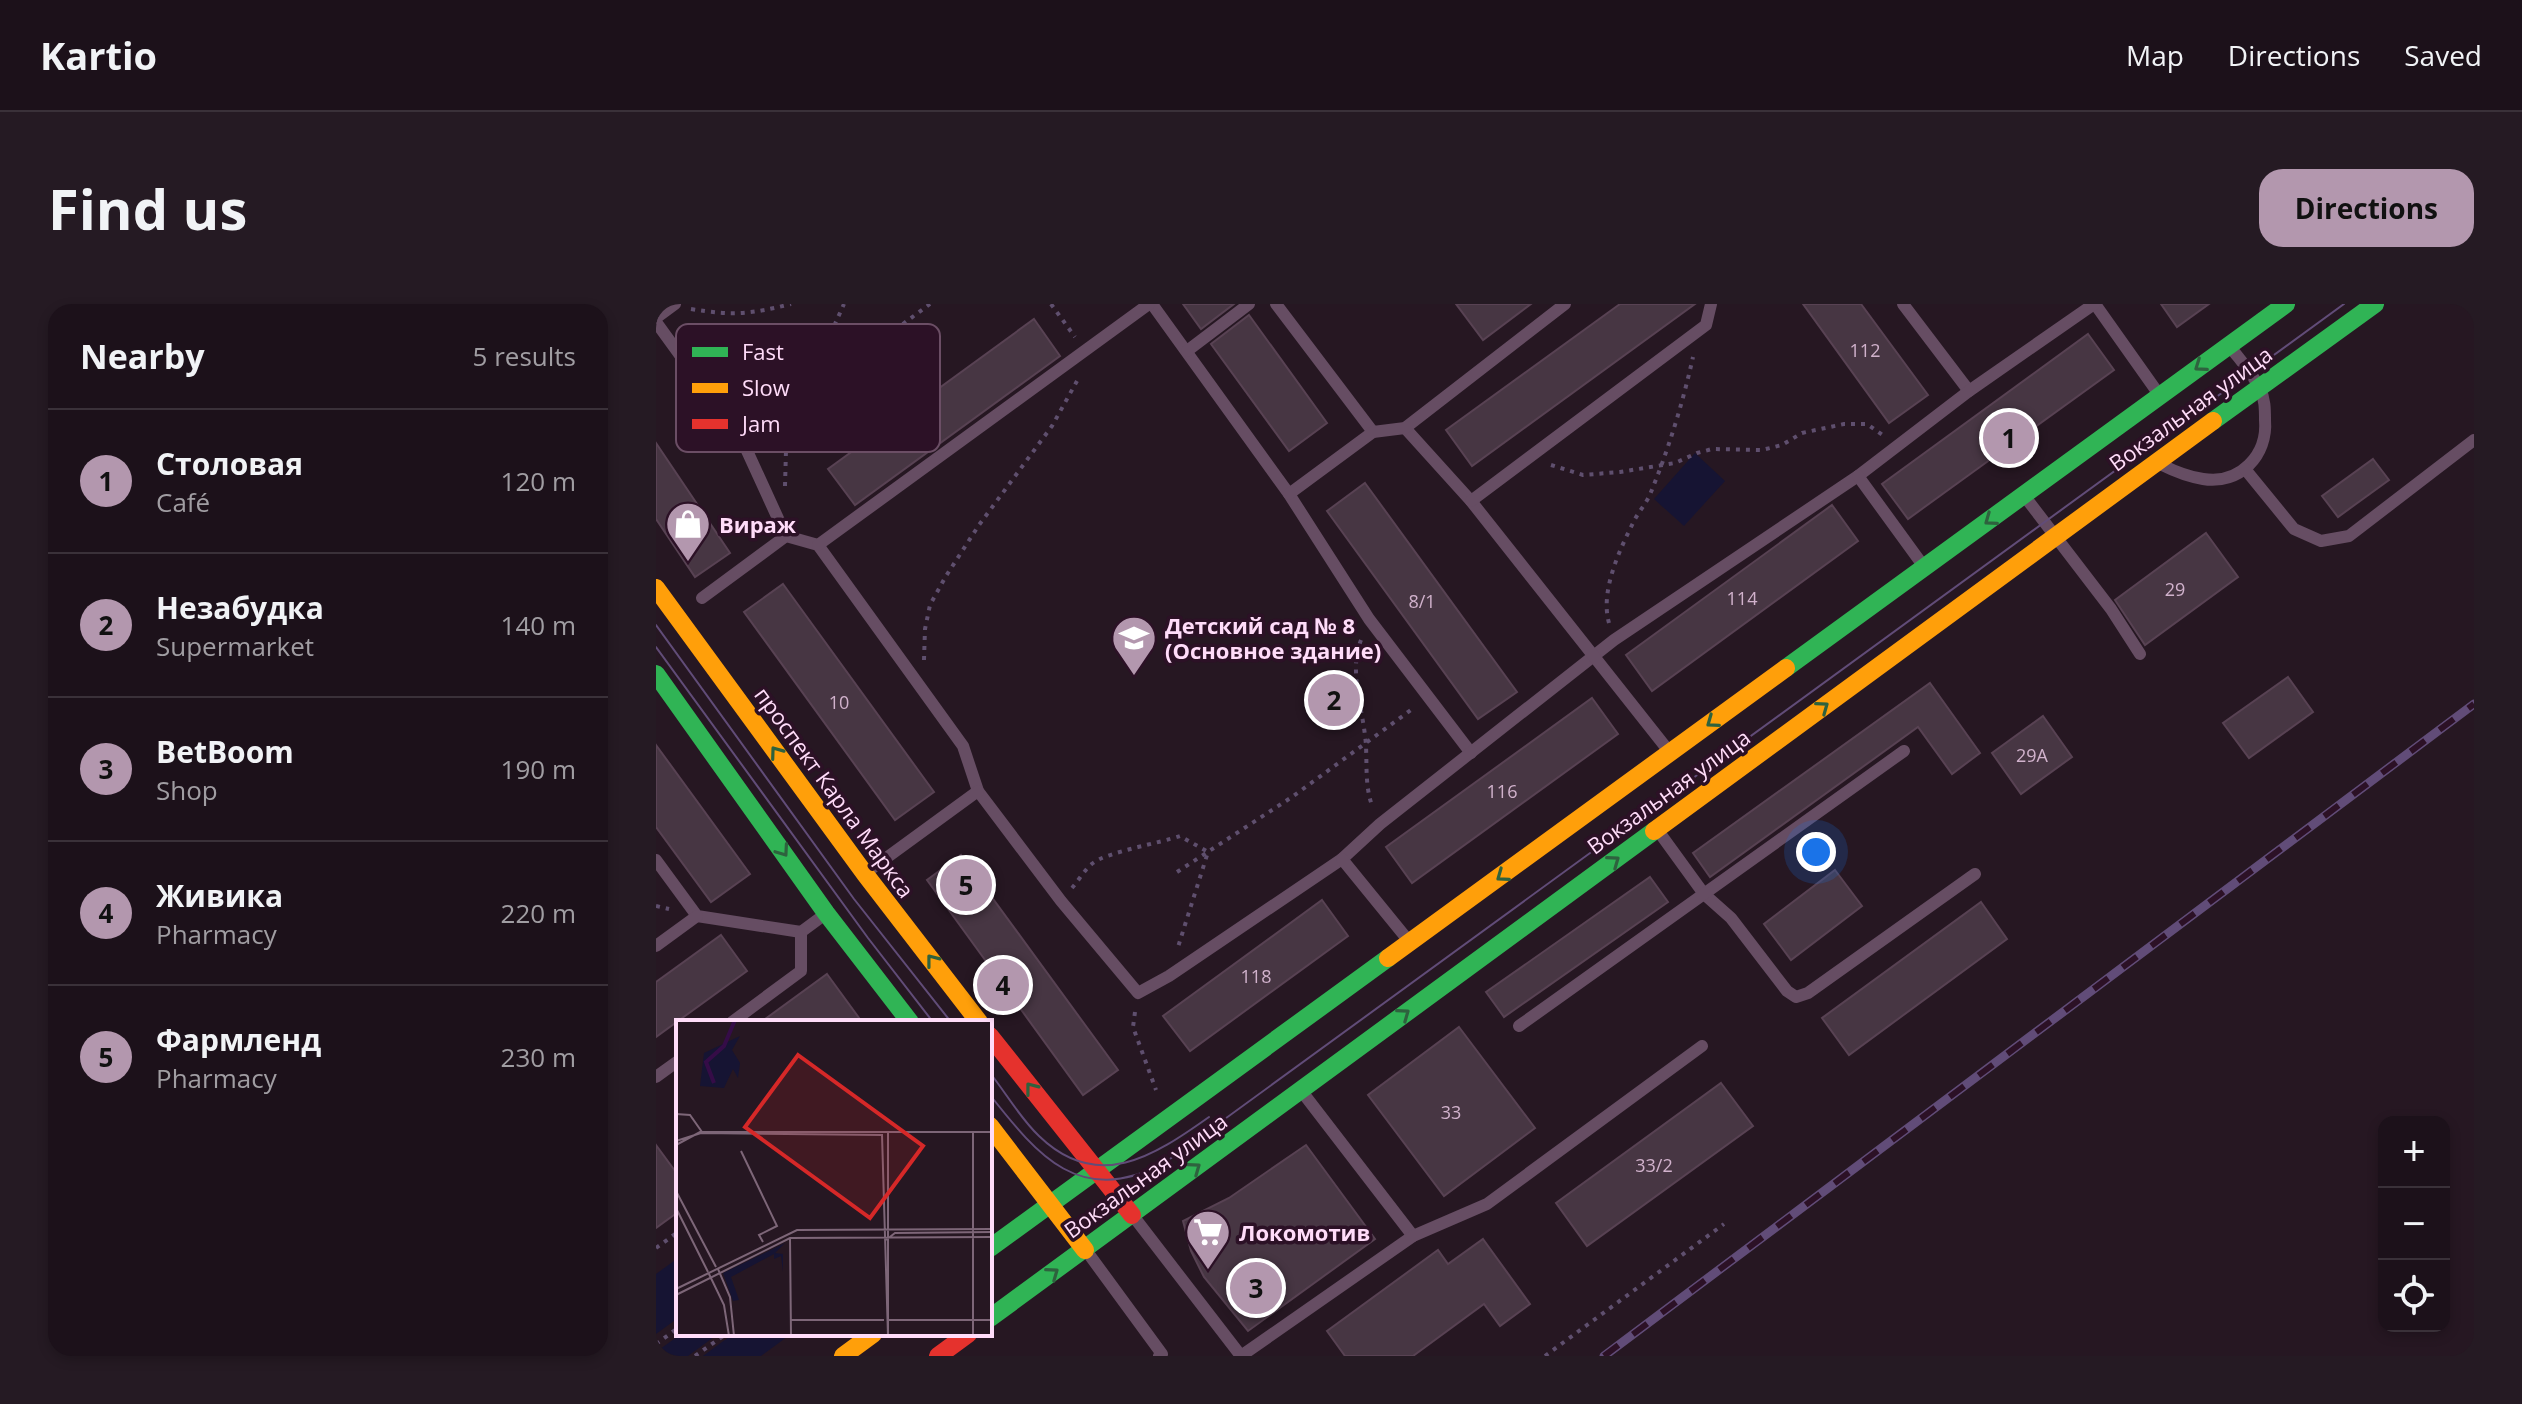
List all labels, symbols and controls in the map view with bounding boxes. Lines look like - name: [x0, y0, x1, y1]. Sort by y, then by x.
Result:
- text: Kartio: [40, 29, 157, 81]
- text: Map: [2126, 36, 2184, 74]
- text: Directions: [2228, 36, 2360, 74]
- text: Saved: [2404, 36, 2482, 74]
- button: Directions: [2259, 169, 2474, 247]
- text: Find us: [48, 170, 247, 246]
- legend: [676, 324, 940, 452]
- text: Nearby: [80, 333, 205, 379]
- text: Fast: [742, 336, 784, 366]
- text: 5 results: [473, 338, 576, 374]
- house number: 112: [1850, 338, 1880, 362]
- street label: Вокзальная улица: [2102, 339, 2278, 477]
- one-way arrow: [2195, 357, 2209, 371]
- text: Slow: [742, 372, 790, 402]
- text: Jam: [740, 408, 781, 438]
- pin: 1: [1983, 408, 2035, 468]
- text: Столовая: [156, 443, 303, 484]
- text: 1: [99, 463, 113, 499]
- text: 120 m: [501, 463, 576, 499]
- text: Café: [156, 484, 210, 520]
- shop icon: Вираж: [664, 500, 712, 563]
- place label: Вираж: [719, 509, 797, 539]
- one-way arrow: [1985, 510, 1999, 525]
- house number: 29: [2165, 577, 2185, 601]
- house number: 114: [1727, 586, 1757, 610]
- text: Незабудка: [156, 587, 324, 628]
- house number: 8/1: [1408, 589, 1436, 613]
- text: 2: [99, 607, 113, 643]
- text: 140 m: [501, 607, 576, 643]
- place label: Детский сад № 8 (Основное здание): [1165, 610, 1381, 665]
- school or university icon: Детский сад № 8 (Основное здание): [1110, 614, 1158, 677]
- text: Supermarket: [156, 628, 314, 664]
- pin: 2: [1308, 670, 1360, 730]
- street label: проспект Карла Маркса: [748, 681, 922, 903]
- house number: 10: [829, 690, 849, 714]
- one-way arrow: [1815, 702, 1829, 717]
- one-way arrow: [1707, 713, 1721, 727]
- street label: Вокзальная улица: [1580, 722, 1756, 860]
- text: BetBoom: [156, 731, 294, 772]
- house number: 29А: [2016, 743, 2049, 767]
- one-way arrow: [771, 747, 786, 761]
- text: 3: [99, 751, 113, 787]
- text: 190 m: [501, 751, 576, 787]
- text: Shop: [156, 772, 218, 808]
- house number: 116: [1487, 779, 1517, 803]
- your location: [1796, 832, 1836, 872]
- one-way arrow: [773, 843, 787, 857]
- pin: 5: [940, 855, 992, 915]
- one-way arrow: [1605, 856, 1619, 870]
- one-way arrow: [1497, 866, 1511, 881]
- text: Живика: [156, 875, 283, 916]
- text: 4: [99, 895, 113, 931]
- text: 220 m: [501, 895, 576, 931]
- text: Pharmacy: [156, 916, 277, 952]
- one-way arrow: [927, 954, 941, 969]
- pin: 4: [977, 955, 1029, 1015]
- house number: 118: [1241, 964, 1271, 988]
- one-way arrow: [1395, 1010, 1410, 1024]
- text: Фармленд: [156, 1019, 321, 1060]
- inset map: [676, 1020, 992, 1336]
- text: 5: [99, 1039, 113, 1075]
- text: 230 m: [501, 1039, 576, 1075]
- text: Pharmacy: [156, 1060, 277, 1096]
- one-way arrow: [1026, 1082, 1040, 1097]
- house number: 33: [1441, 1100, 1461, 1124]
- street label: Вокзальная улица: [1057, 1106, 1233, 1244]
- map controls: [2378, 1116, 2450, 1332]
- button: +: [2378, 1116, 2450, 1188]
- house number: 33/2: [1635, 1153, 1673, 1177]
- one-way arrow: [1186, 1164, 1200, 1178]
- button: −: [2378, 1188, 2450, 1260]
- supermarket icon: Локомотив: [1184, 1208, 1232, 1271]
- place label: Локомотив: [1239, 1217, 1370, 1247]
- pin: 3: [1230, 1258, 1282, 1318]
- button: locate: [2378, 1260, 2450, 1332]
- one-way arrow: [1045, 1268, 1059, 1282]

